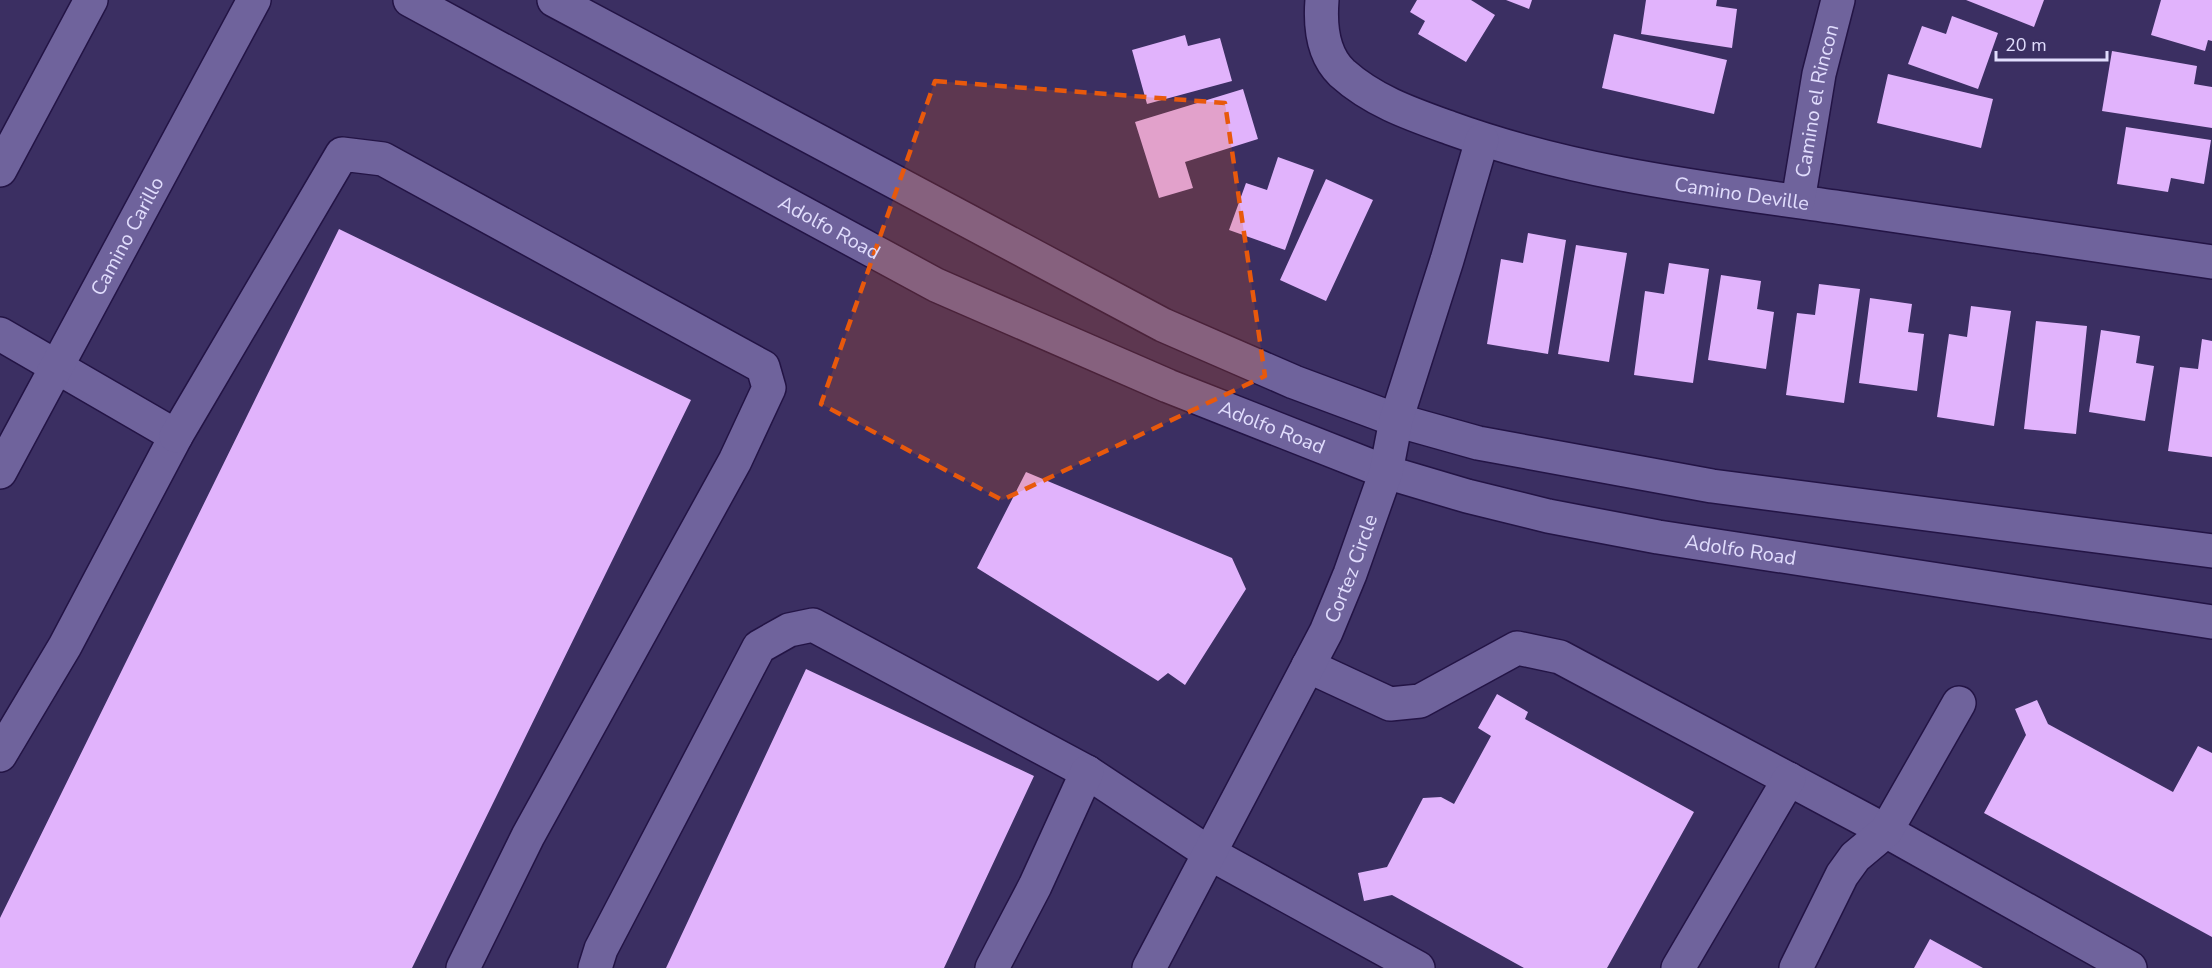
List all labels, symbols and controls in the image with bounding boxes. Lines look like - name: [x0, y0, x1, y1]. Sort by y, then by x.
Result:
- street label: Camino el Rincon: [1789, 21, 1845, 179]
- scale bar: [1996, 24, 2107, 62]
- text: 20 m: [2005, 33, 2047, 57]
- street label: Camino Deville: [1673, 170, 1811, 217]
- street label: Camino Carillo: [84, 172, 170, 300]
- street label: Adolfo Road: [774, 189, 885, 266]
- street label: Adolfo Road: [1215, 394, 1329, 460]
- street label: Cortez Circle: [1318, 510, 1384, 627]
- street label: Adolfo Road: [1683, 528, 1798, 572]

